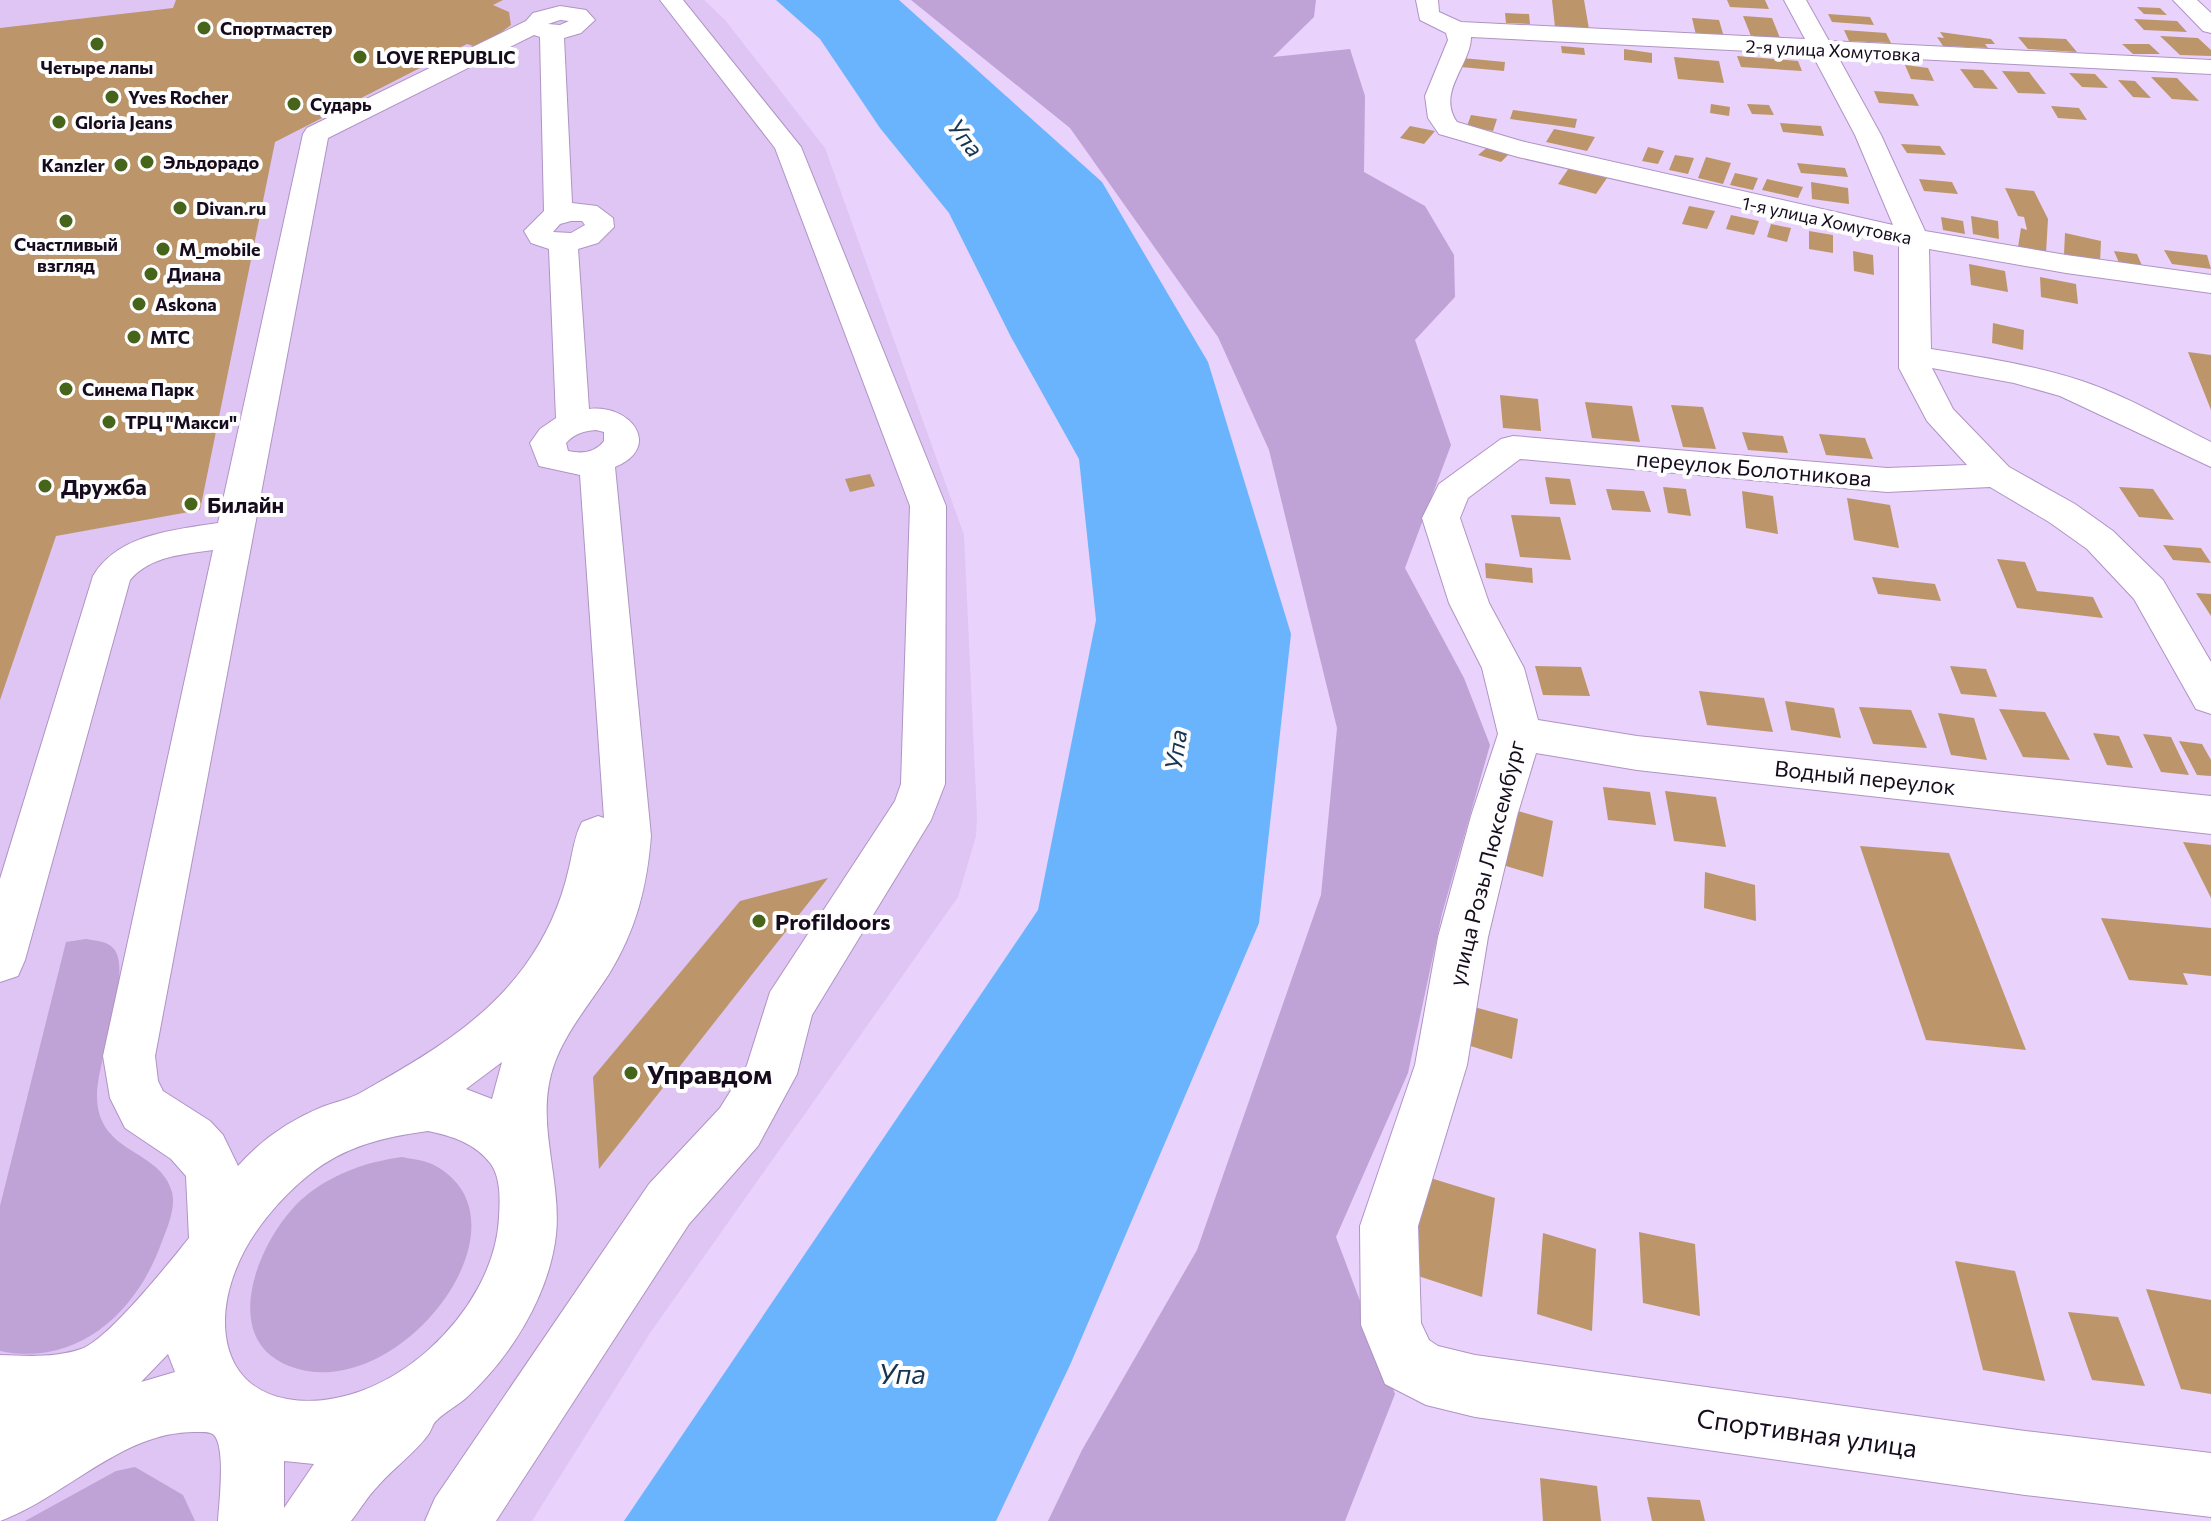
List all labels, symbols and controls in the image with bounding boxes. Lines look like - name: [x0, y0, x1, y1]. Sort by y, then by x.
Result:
- place label: Спортмастер: [220, 17, 333, 39]
- marker: Спортмастер: [195, 19, 213, 37]
- street label: 2-я улица Хомутовка: [1745, 34, 1921, 66]
- marker: Четыре лапы: [88, 35, 106, 53]
- place label: LOVE REPUBLIC: [376, 46, 516, 68]
- marker: LOVE REPUBLIC: [351, 48, 369, 66]
- place label: Четыре лапы: [41, 56, 153, 78]
- place label: Yves Rocher: [128, 86, 229, 108]
- marker: Yves Rocher: [103, 88, 121, 106]
- place label: Сударь: [310, 93, 372, 115]
- marker: Сударь: [285, 95, 303, 113]
- place label: Gloria Jeans: [75, 111, 173, 133]
- water label: Упа: [942, 112, 990, 162]
- marker: Gloria Jeans: [50, 113, 68, 131]
- place label: Эльдорадо: [163, 151, 260, 173]
- marker: Эльдорадо: [138, 153, 156, 171]
- place label: Kanzler: [41, 154, 106, 176]
- marker: Kanzler: [112, 156, 130, 174]
- street label: 1-я улица Хомутовка: [1740, 191, 1914, 249]
- place label: Divan.ru: [196, 197, 266, 219]
- marker: Divan.ru: [171, 199, 189, 217]
- marker: Счастливый взгляд: [57, 212, 75, 230]
- place label: Счастливый взгляд: [14, 233, 118, 276]
- place label: M_mobile: [179, 238, 261, 260]
- marker: M_mobile: [154, 240, 172, 258]
- place label: Диана: [167, 263, 221, 285]
- marker: Диана: [142, 265, 160, 283]
- place label: Askona: [155, 293, 217, 315]
- marker: Askona: [130, 295, 148, 313]
- place label: МТС: [150, 326, 190, 348]
- marker: МТС: [125, 328, 143, 346]
- place label: Синема Парк: [82, 378, 195, 400]
- marker: Синема Парк: [57, 380, 75, 398]
- place label: ТРЦ "Макси": [125, 411, 237, 433]
- marker: ТРЦ "Макси": [100, 413, 118, 431]
- street label: переулок Болотникова: [1635, 444, 1873, 492]
- place label: Дружба: [61, 473, 147, 500]
- marker: Дружба: [36, 477, 54, 495]
- place label: Билайн: [207, 491, 284, 518]
- marker: Билайн: [182, 495, 200, 513]
- water label: Упа: [1158, 728, 1192, 772]
- street label: улица Розы Люксембург: [1442, 737, 1530, 989]
- street label: Водный переулок: [1773, 754, 1957, 800]
- place label: Profildoors: [775, 908, 890, 935]
- marker: Profildoors: [750, 912, 768, 930]
- place label: Управдом: [647, 1058, 772, 1089]
- marker: Управдом: [622, 1064, 640, 1082]
- water label: Упа: [878, 1356, 926, 1390]
- street label: Спортивная улица: [1695, 1401, 1919, 1463]

